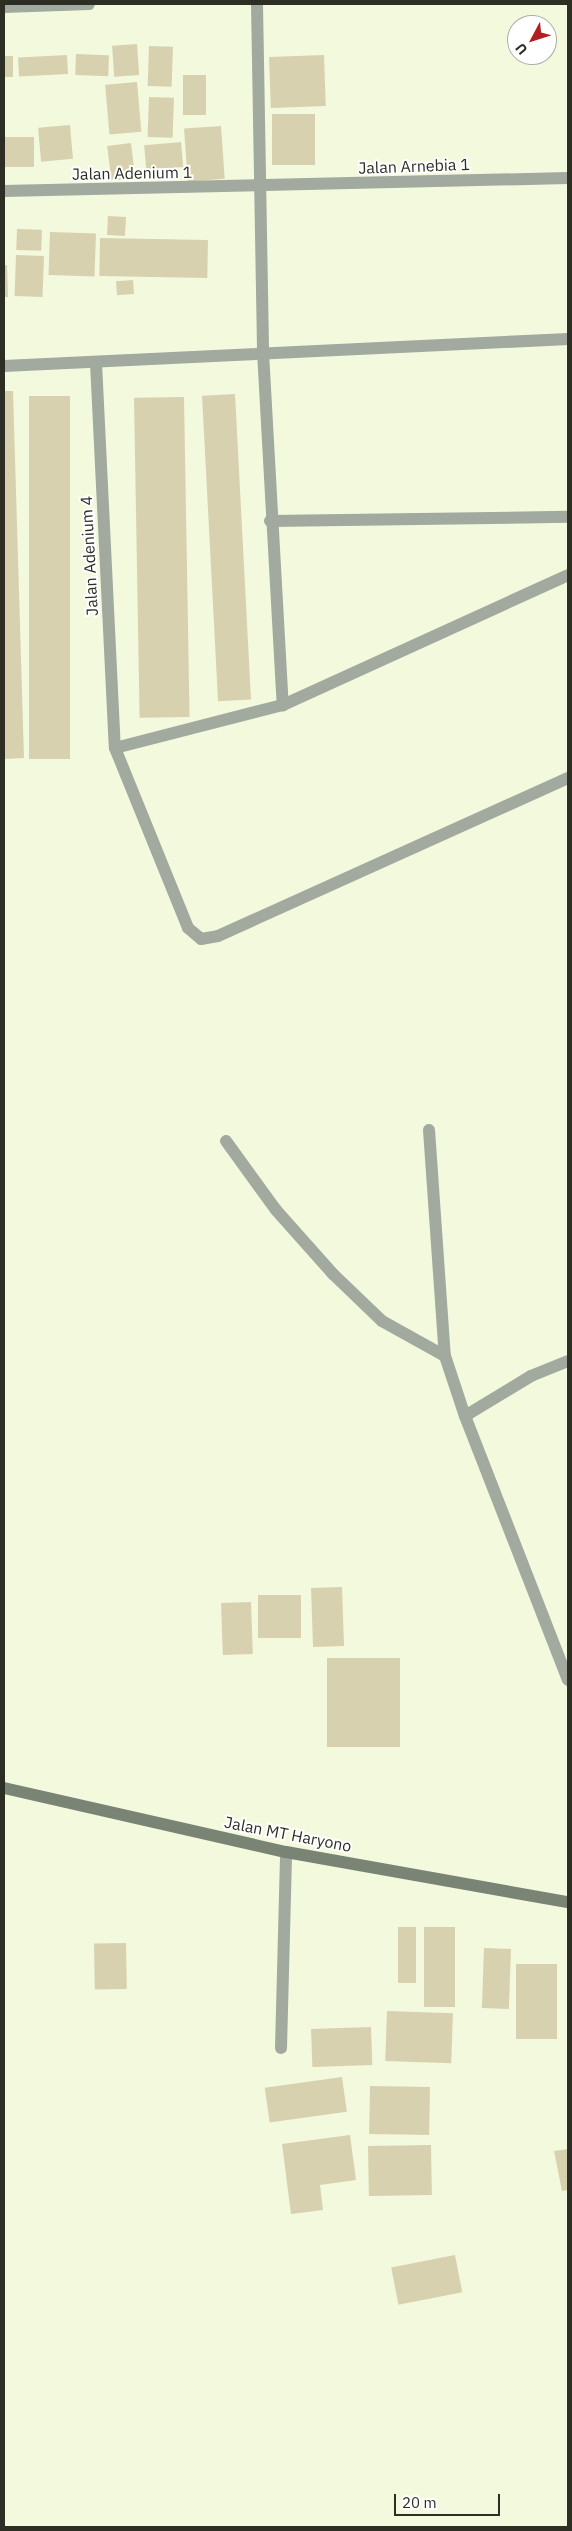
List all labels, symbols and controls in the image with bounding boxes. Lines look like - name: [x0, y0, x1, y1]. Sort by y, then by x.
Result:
- north arrow: [507, 15, 557, 65]
- text: U: [511, 39, 531, 59]
- street label: Jalan Arnebia 1: [358, 154, 470, 178]
- street label: Jalan Adenium 1: [72, 162, 192, 184]
- street label: Jalan Adenium 4: [76, 495, 102, 617]
- street label: Jalan MT Haryono: [223, 1812, 353, 1856]
- scale bar: [397, 2484, 503, 2516]
- text: 20 m: [402, 2493, 437, 2512]

